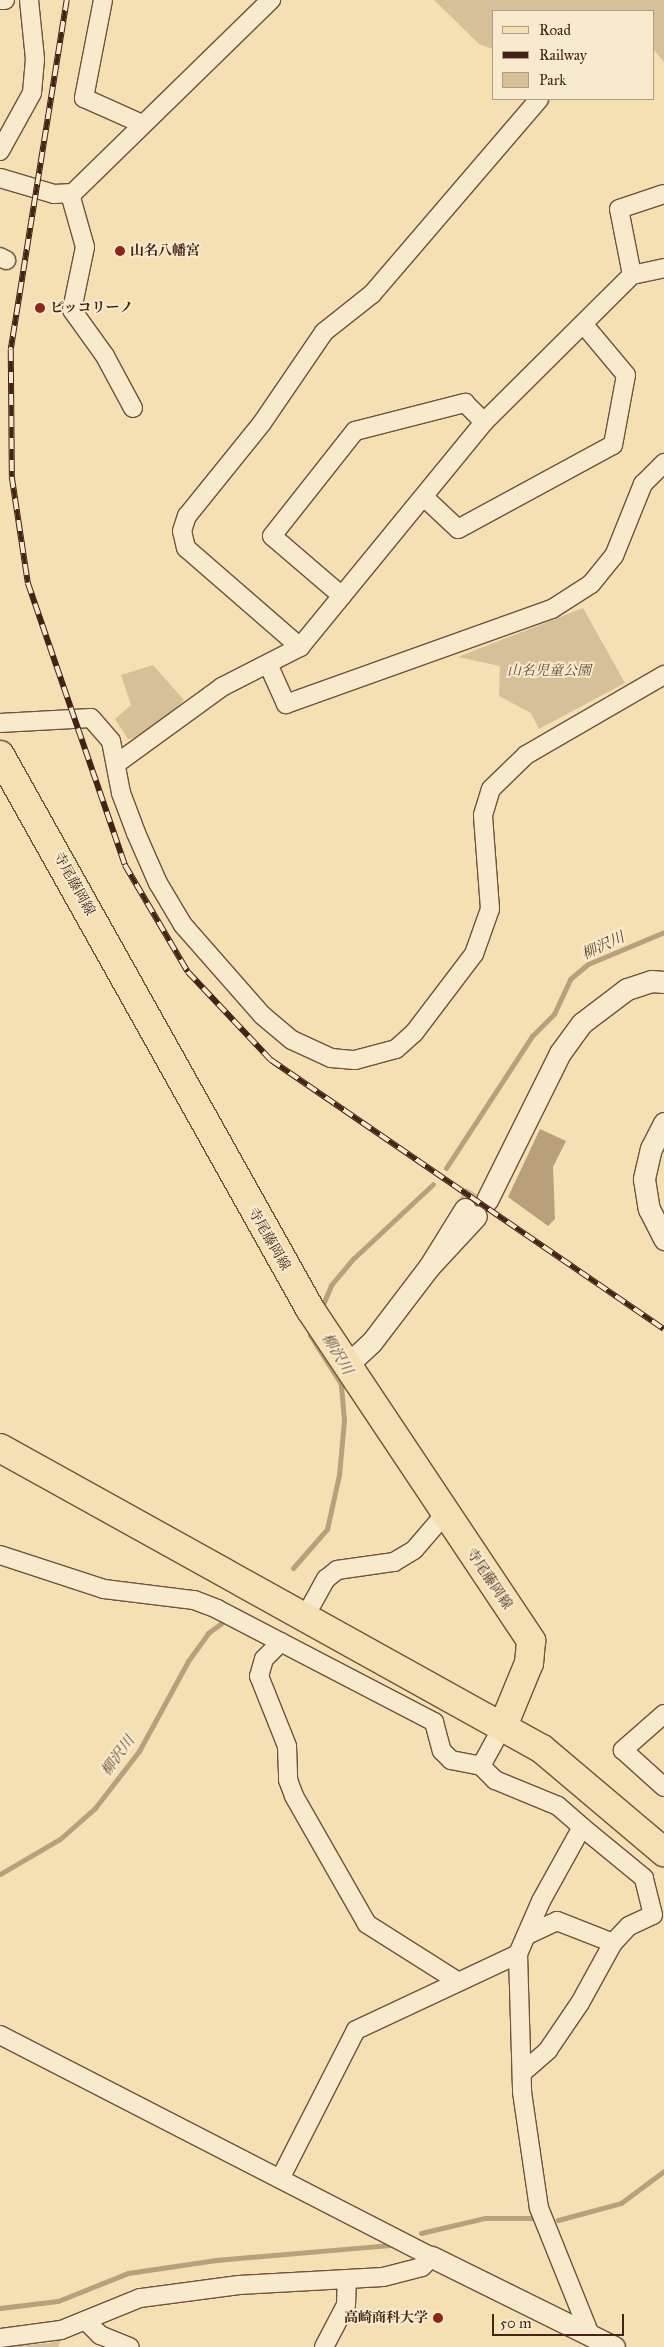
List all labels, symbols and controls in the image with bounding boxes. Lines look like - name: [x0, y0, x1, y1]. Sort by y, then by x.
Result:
- legend: [492, 10, 654, 100]
- text: Road: [539, 21, 571, 39]
- text: Railway: [539, 46, 587, 64]
- text: Park: [539, 71, 566, 89]
- place label: 山名八幡宮: [130, 243, 200, 259]
- marker: 山名八幡宮: [114, 245, 126, 257]
- place label: ピッコリーノ: [50, 300, 134, 316]
- marker: ピッコリーノ: [34, 302, 46, 314]
- park label: 山名児童公園: [507, 663, 591, 679]
- street label: 寺尾藤岡線: [50, 849, 98, 919]
- water label: 柳沢川: [579, 928, 627, 964]
- street label: 寺尾藤岡線: [244, 1204, 294, 1274]
- water label: 柳沢川: [318, 1330, 356, 1378]
- street label: 寺尾藤岡線: [462, 1545, 516, 1613]
- water label: 柳沢川: [97, 1733, 139, 1779]
- scale bar: [494, 2304, 626, 2336]
- place label: 高崎商科大学: [344, 2310, 428, 2326]
- marker: 高崎商科大学: [432, 2312, 444, 2324]
- text: 50 m: [500, 2314, 532, 2332]

